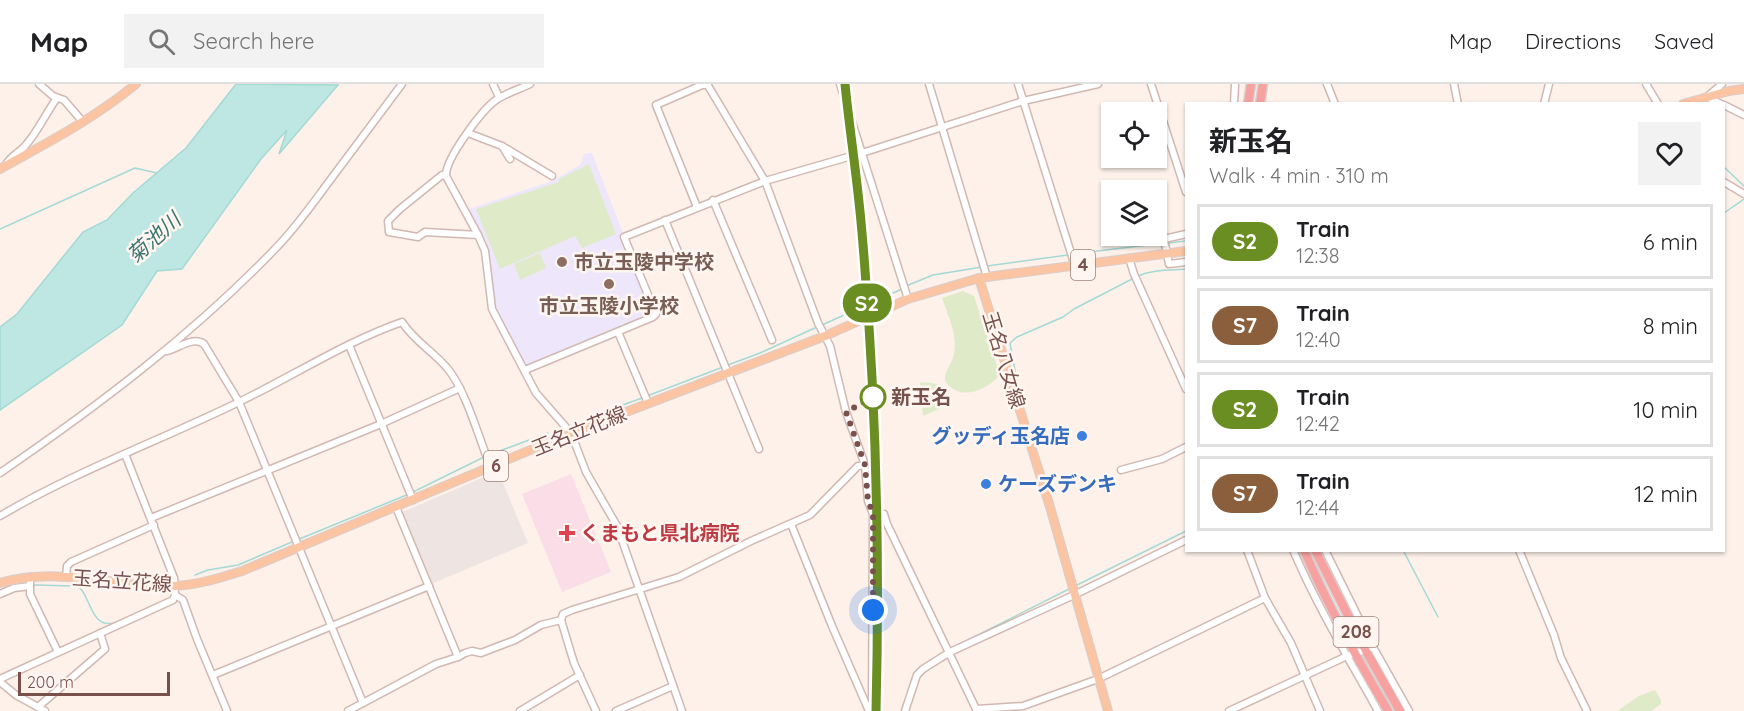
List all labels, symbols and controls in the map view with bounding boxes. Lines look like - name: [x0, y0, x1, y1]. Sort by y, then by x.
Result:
- search box: [124, 14, 544, 68]
- text: Map: [30, 24, 88, 59]
- icon: search: [145, 25, 178, 58]
- text: Search here: [193, 27, 315, 55]
- text: Map: [1449, 28, 1492, 54]
- text: Directions: [1525, 28, 1621, 54]
- text: Saved: [1654, 28, 1714, 54]
- map controls: [1101, 102, 1167, 246]
- button: locate: [1101, 102, 1167, 168]
- button: heart: [1638, 122, 1701, 185]
- text: 新玉名: [1209, 123, 1293, 158]
- text: Walk · 4 min · 310 m: [1209, 163, 1389, 188]
- button: layers: [1101, 180, 1167, 246]
- water label: 菊池川: [121, 205, 187, 268]
- text: Train: [1296, 215, 1350, 243]
- text: S2: [1233, 228, 1257, 254]
- text: 6 min: [1643, 228, 1698, 256]
- text: 12:38: [1296, 243, 1340, 268]
- place label: 市立玉陵中学校: [574, 249, 714, 274]
- road number: 4: [1071, 250, 1095, 280]
- marker: 市立玉陵中学校: [555, 255, 569, 269]
- marker: 市立玉陵小学校: [602, 277, 616, 291]
- line badge: S2: [840, 284, 894, 322]
- text: S2: [855, 290, 879, 316]
- place label: 市立玉陵小学校: [539, 293, 679, 318]
- text: Train: [1296, 299, 1350, 327]
- street label: 玉名八女線: [978, 308, 1031, 411]
- text: S7: [1233, 312, 1257, 338]
- text: 8 min: [1643, 312, 1698, 340]
- text: 12:40: [1296, 327, 1341, 352]
- text: Train: [1296, 383, 1350, 411]
- marker: 新玉名: [860, 384, 886, 410]
- place label: 新玉名: [891, 384, 951, 409]
- text: S2: [1233, 396, 1257, 422]
- text: 10 min: [1633, 396, 1698, 424]
- street label: 玉名立花線: [528, 400, 630, 461]
- text: 12:42: [1296, 411, 1340, 436]
- place label: グッディ玉名店: [931, 423, 1070, 448]
- marker: グッディ玉名店: [1075, 429, 1089, 443]
- road number: 6: [484, 451, 508, 481]
- text: Train: [1296, 467, 1350, 495]
- place label: ケーズデンキ: [998, 471, 1117, 496]
- marker: ケーズデンキ: [979, 477, 993, 491]
- text: S7: [1233, 480, 1257, 506]
- text: 12 min: [1634, 480, 1698, 508]
- text: 12:44: [1296, 495, 1339, 520]
- place label: くまもと県北病院: [580, 520, 740, 545]
- marker: くまもと県北病院: [558, 524, 576, 542]
- street label: 玉名立花線: [71, 565, 173, 596]
- your location: [858, 595, 888, 625]
- road number: 208: [1334, 617, 1378, 647]
- scale bar: [18, 669, 170, 696]
- text: 200 m: [27, 672, 74, 692]

